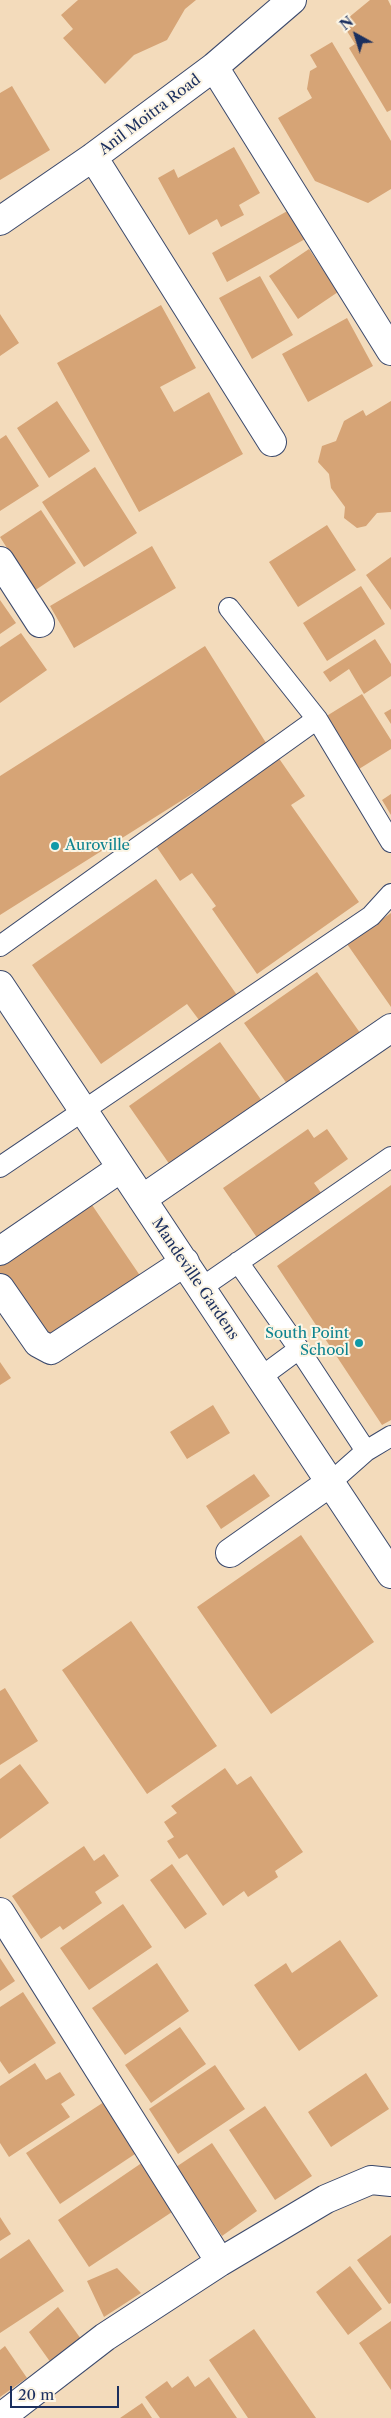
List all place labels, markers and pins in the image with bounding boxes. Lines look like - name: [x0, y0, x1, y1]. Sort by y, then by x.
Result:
- place label: Auroville: [65, 837, 130, 855]
- marker: Auroville: [49, 840, 61, 852]
- place label: South Point School: [265, 1325, 349, 1360]
- marker: South Point School: [353, 1337, 365, 1349]

